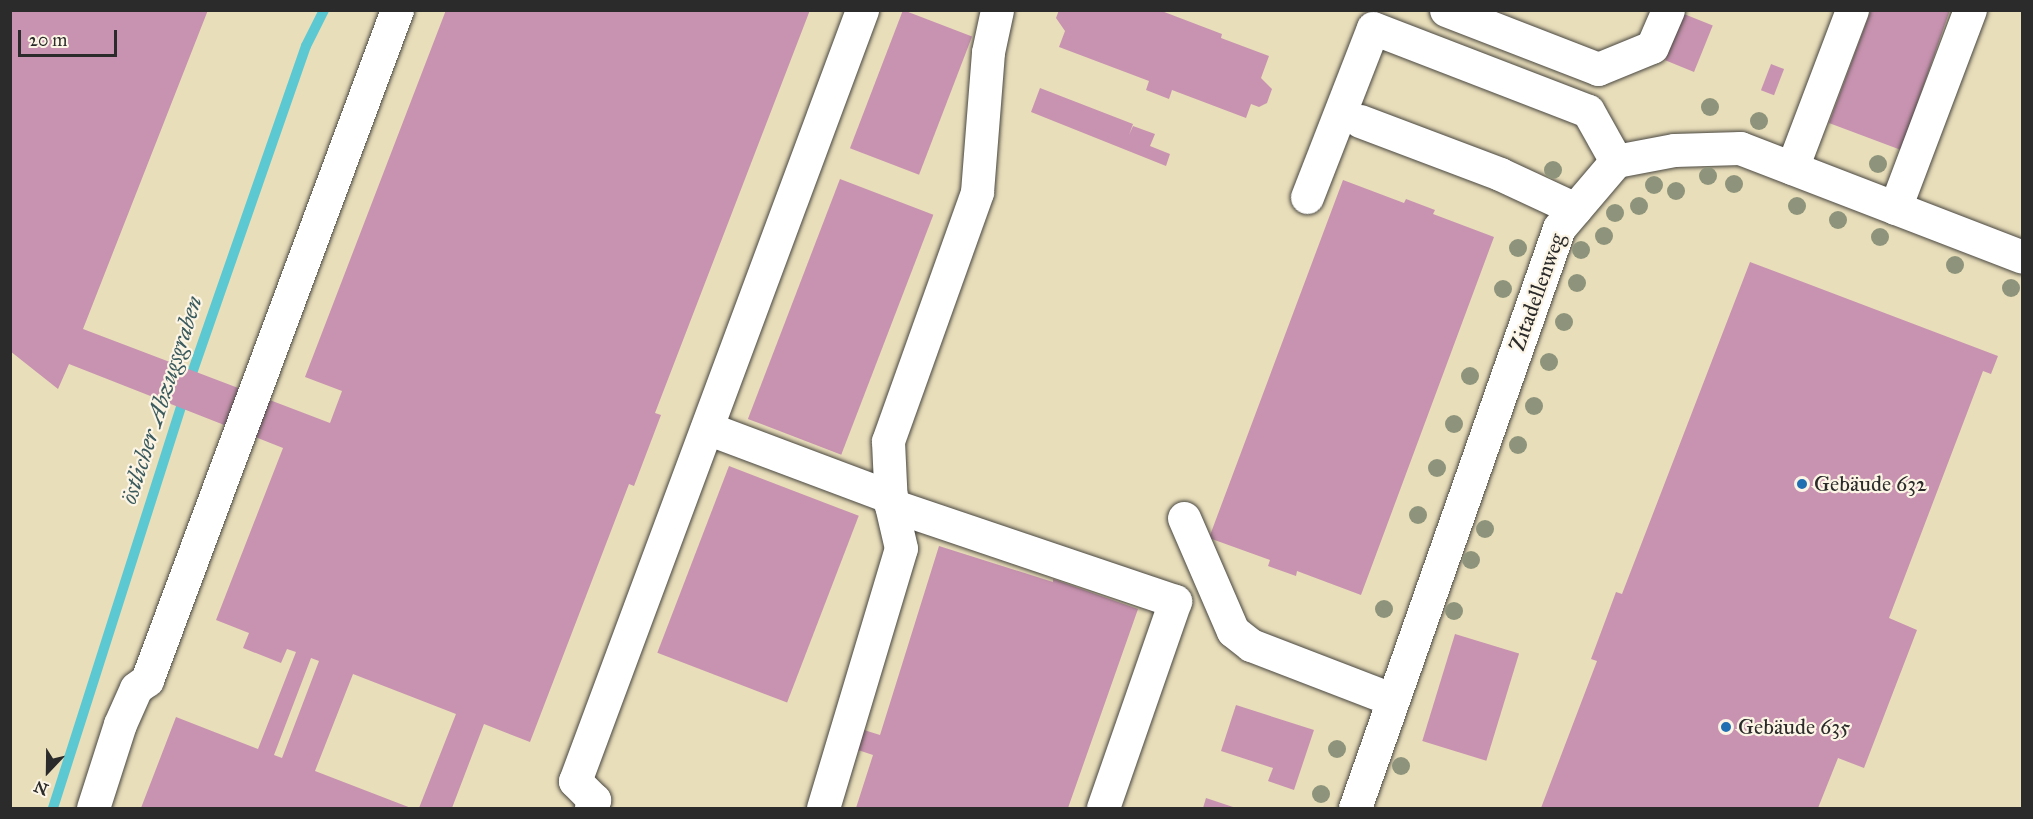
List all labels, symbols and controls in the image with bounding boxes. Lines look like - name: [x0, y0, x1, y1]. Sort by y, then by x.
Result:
- scale bar: [21, 18, 120, 56]
- text: 20 m: [29, 29, 67, 51]
- street label: Zitadellenweg: [1504, 230, 1570, 354]
- water label: östlicher Abzugsgraben: [115, 292, 209, 508]
- place label: Gebäude 632: [1814, 471, 1927, 497]
- marker: Gebäude 632: [1795, 477, 1809, 491]
- place label: Gebäude 635: [1738, 714, 1850, 740]
- marker: Gebäude 635: [1719, 720, 1733, 734]
- north arrow: [18, 741, 78, 801]
- text: N: [31, 777, 51, 800]

